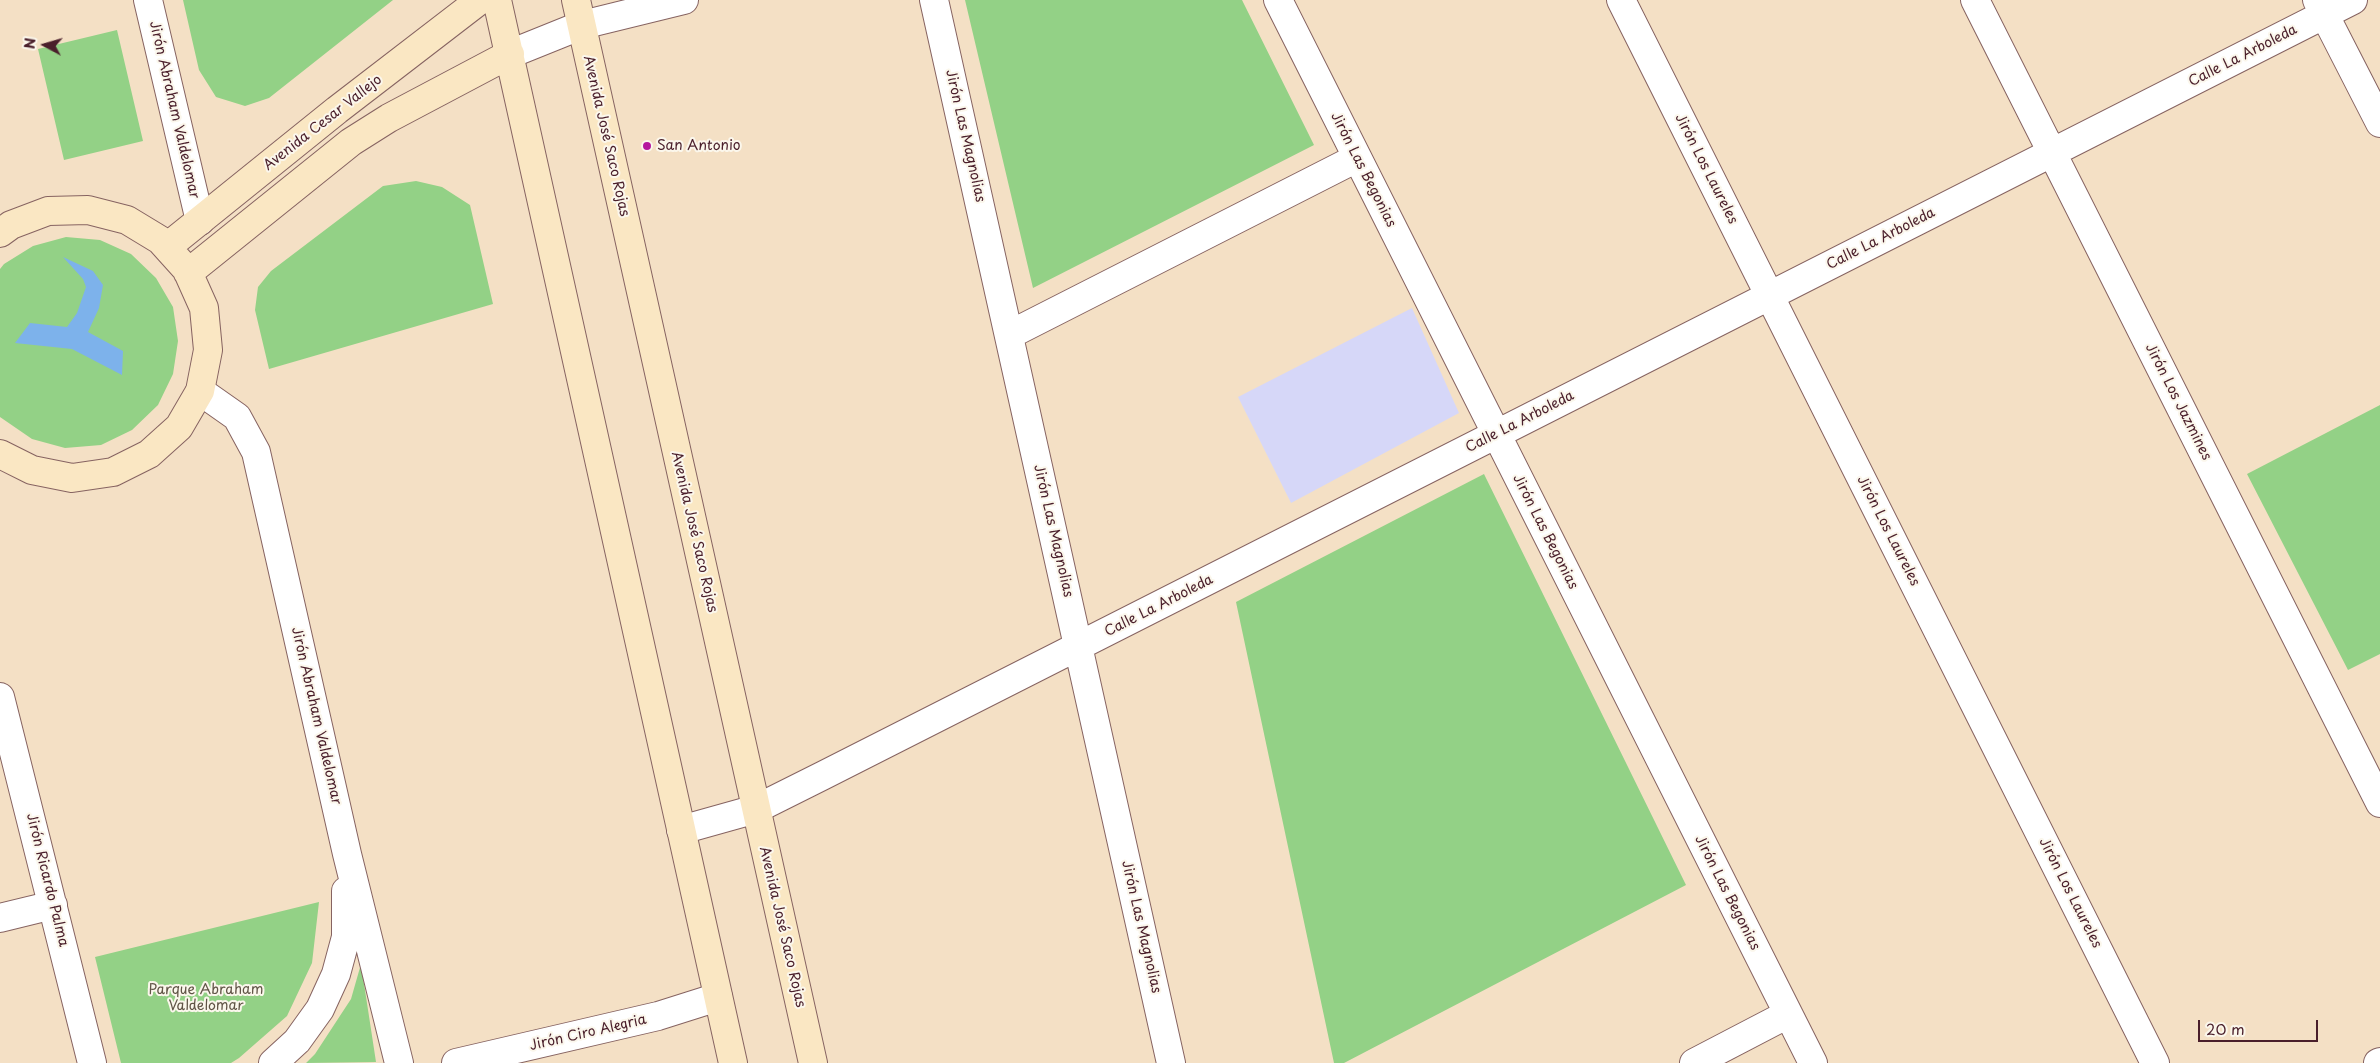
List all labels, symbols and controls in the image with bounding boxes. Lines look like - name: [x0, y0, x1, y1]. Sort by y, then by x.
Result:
- street label: Jirón Abraham Valdelomar: [145, 19, 203, 201]
- north arrow: [20, 20, 70, 70]
- street label: Calle La Arboleda: [2186, 21, 2300, 91]
- text: N: [19, 37, 41, 50]
- street label: Avenida José Saco Rojas: [579, 54, 633, 218]
- street label: Jirón Las Magnolias: [942, 68, 988, 204]
- street label: Avenida Cesar Vallejo: [261, 72, 385, 174]
- street label: Jirón Las Begonias: [1327, 110, 1399, 230]
- street label: Jirón Los Laureles: [1671, 111, 1741, 227]
- place label: San Antonio: [657, 138, 741, 154]
- marker: San Antonio: [641, 140, 653, 152]
- street label: Calle La Arboleda: [1824, 204, 1938, 274]
- street label: Jirón Los Jazmines: [2141, 341, 2215, 463]
- street label: Calle La Arboleda: [1463, 387, 1577, 457]
- street label: Avenida José Saco Rojas: [667, 450, 721, 614]
- street label: Jirón Las Magnolias: [1030, 463, 1076, 599]
- street label: Jirón Las Begonias: [1509, 472, 1581, 592]
- street label: Jirón Los Laureles: [1853, 473, 1923, 589]
- street label: Calle La Arboleda: [1102, 571, 1216, 641]
- street label: Jirón Abraham Valdelomar: [287, 625, 345, 807]
- street label: Jirón Ricardo Palma: [22, 811, 72, 949]
- street label: Jirón Las Begonias: [1691, 833, 1763, 953]
- street label: Jirón Los Laureles: [2035, 835, 2105, 951]
- street label: Avenida José Saco Rojas: [755, 845, 809, 1009]
- street label: Jirón Las Magnolias: [1118, 859, 1164, 995]
- park label: Parque Abraham Valdelomar: [149, 982, 263, 1014]
- scale bar: [2200, 1010, 2320, 1042]
- street label: Jirón Ciro Alegria: [528, 1011, 648, 1055]
- text: 20 m: [2206, 1017, 2245, 1040]

